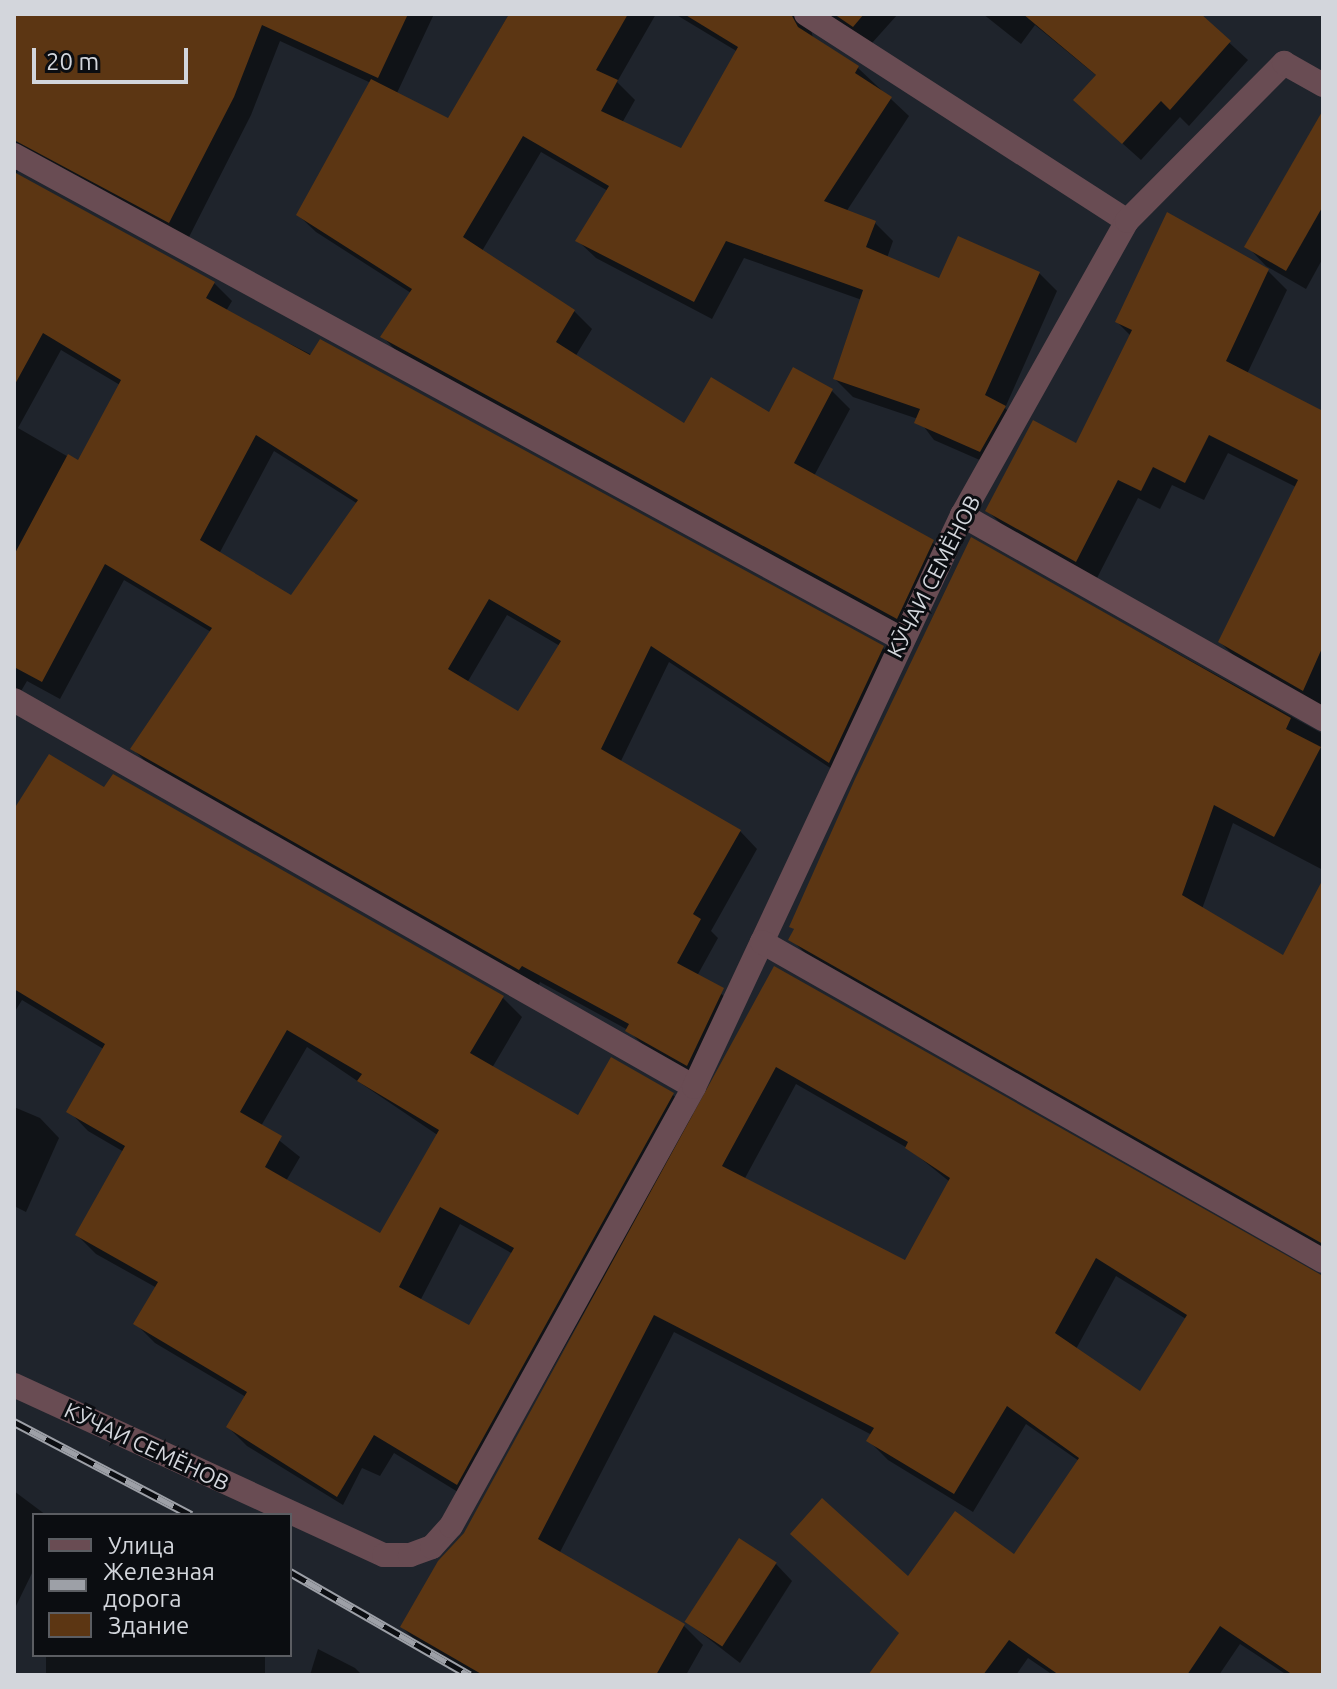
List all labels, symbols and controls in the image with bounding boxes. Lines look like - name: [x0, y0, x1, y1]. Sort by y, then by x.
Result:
- scale bar: [36, 32, 192, 82]
- text: 20 m: [46, 48, 99, 75]
- street label: КӮЧАИ СЕМЁНОВ: [881, 490, 985, 662]
- street label: КӮЧАИ СЕМЁНОВ: [60, 1396, 234, 1496]
- legend: [32, 1513, 292, 1657]
- text: Улица: [108, 1532, 175, 1559]
- text: Железная дорога: [103, 1558, 215, 1612]
- text: Здание: [108, 1612, 189, 1639]

